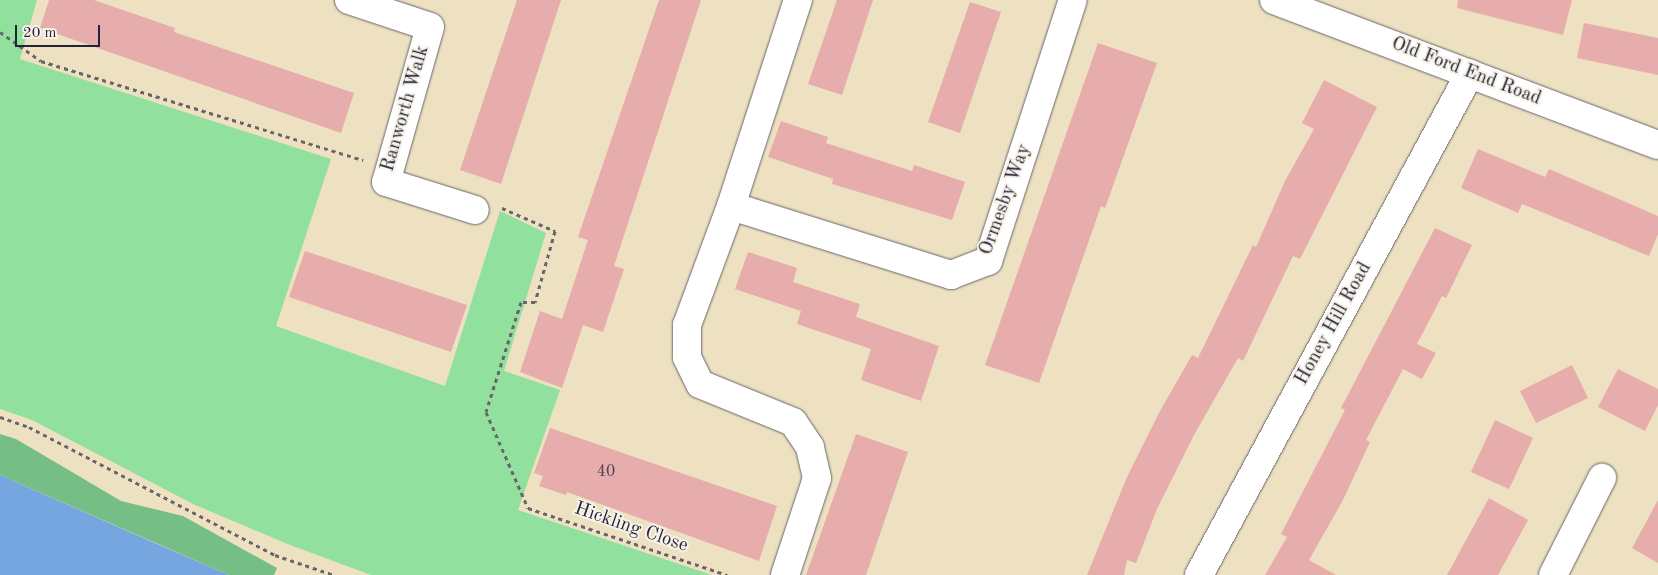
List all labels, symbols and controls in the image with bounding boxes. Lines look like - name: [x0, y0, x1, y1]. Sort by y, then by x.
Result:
- scale bar: [18, 15, 102, 47]
- text: 20 m: [23, 26, 57, 41]
- street label: Old Ford End Road: [1388, 33, 1544, 111]
- street label: Ranworth Walk: [377, 43, 435, 175]
- street label: Ormesby Way: [975, 142, 1037, 258]
- street label: Honey Hill Road: [1291, 259, 1377, 389]
- house number: 40: [597, 462, 615, 482]
- street label: Hickling Close: [571, 498, 691, 558]

